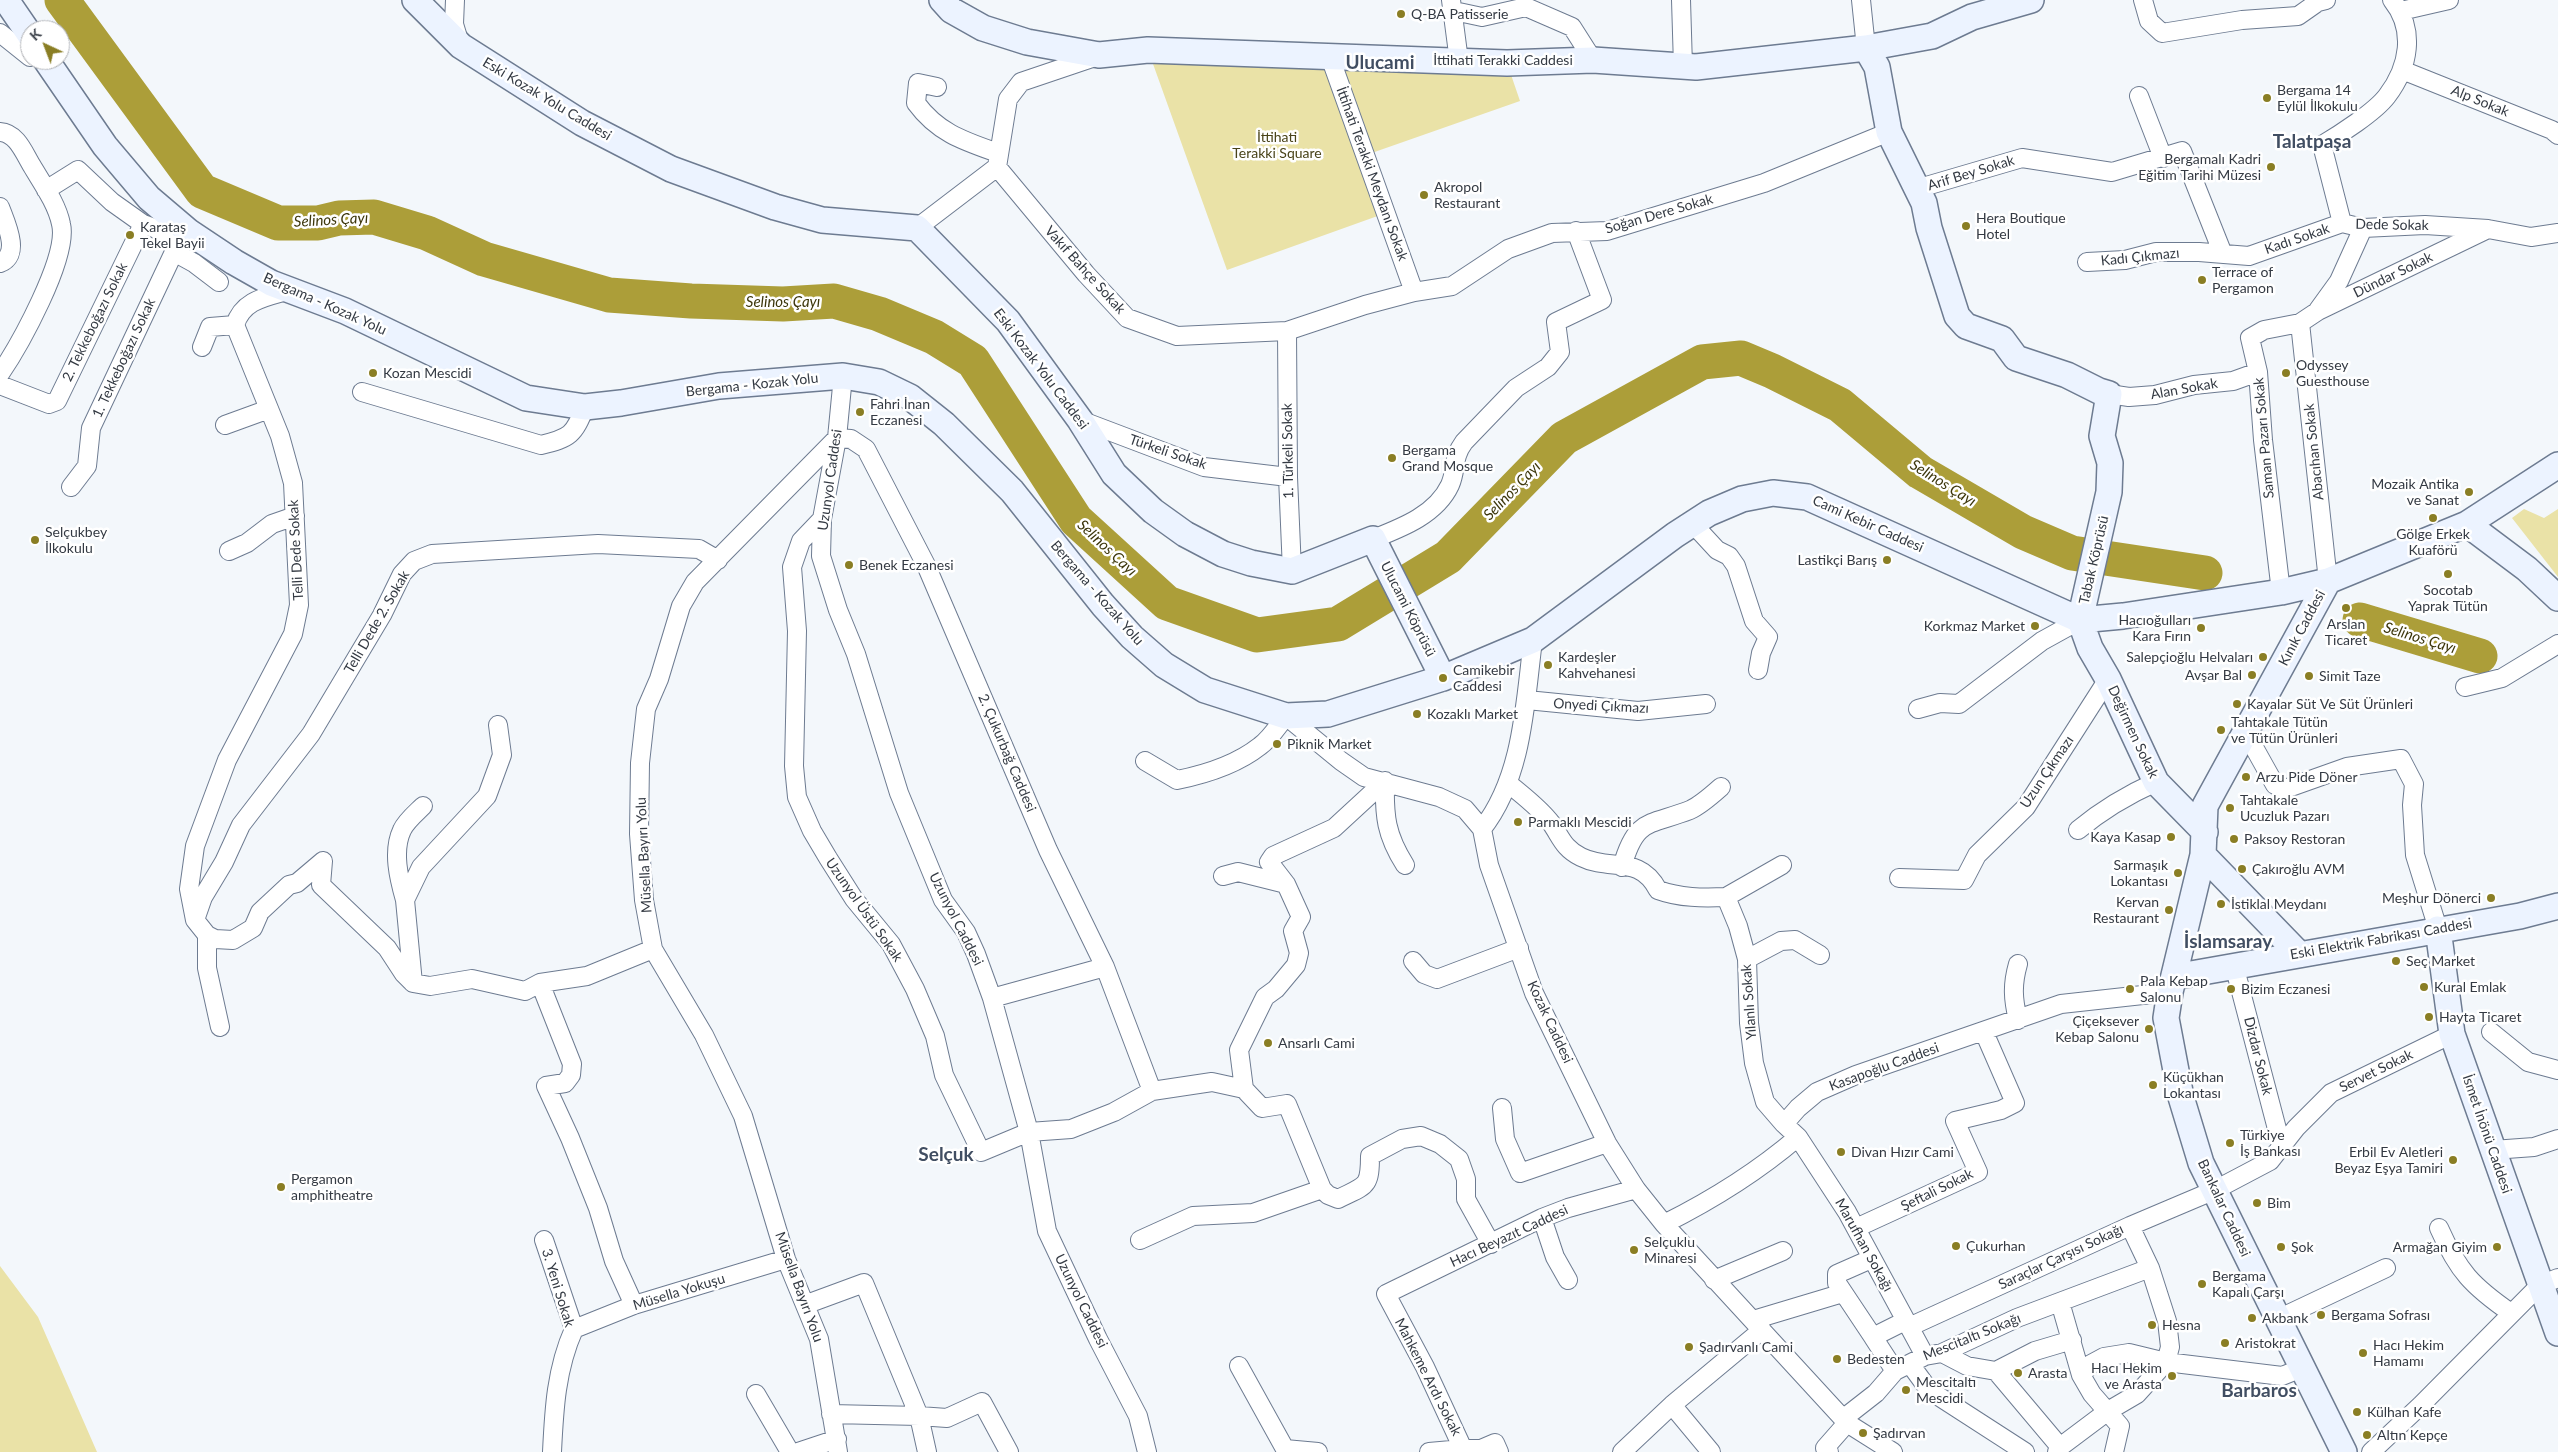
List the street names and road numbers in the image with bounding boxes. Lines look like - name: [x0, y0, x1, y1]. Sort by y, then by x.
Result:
- street label: İttihati Terakki Caddesi: [1433, 52, 1573, 68]
- street label: Eski Kozak Yolu Caddesi: [480, 54, 614, 144]
- street label: Alp Sokak: [2449, 82, 2511, 120]
- street label: İttihati Terakki Meydanı Sokak: [1333, 85, 1411, 263]
- street label: Arif Bey Sokak: [1925, 152, 2017, 194]
- street label: Soğan Dere Sokak: [1603, 191, 1715, 237]
- street label: Dede Sokak: [2355, 216, 2429, 234]
- street label: Kadı Sokak: [2262, 220, 2332, 258]
- street label: Vakıf Bahçe Sokak: [1041, 223, 1129, 317]
- street label: Kadı Çıkmazı: [2100, 245, 2180, 269]
- street label: Dündar Sokak: [2351, 249, 2435, 301]
- street label: 2. Tekkeboğazı Sokak: [59, 260, 131, 384]
- street label: Bergama - Kozak Yolu: [261, 269, 389, 339]
- street label: 1. Tekkeboğazı Sokak: [89, 295, 159, 421]
- street label: Eski Kozak Yolu Caddesi: [990, 305, 1092, 433]
- street label: Bergama - Kozak Yolu: [685, 370, 819, 400]
- street label: Alan Sokak: [2149, 375, 2219, 403]
- street label: Saman Pazarı Sokak: [2250, 377, 2278, 499]
- street label: 1. Türkeli Sokak: [1279, 403, 1297, 499]
- street label: Abacıhan Sokak: [2301, 403, 2327, 501]
- street label: Uzunyol Caddesi: [815, 428, 845, 532]
- street label: Türkeli Sokak: [1127, 431, 1209, 473]
- street label: Cami Kebir Caddesi: [1810, 492, 1926, 556]
- street label: Telli Dede Sokak: [285, 499, 307, 601]
- street label: Tabak Köprüsü: [2076, 514, 2112, 606]
- street label: Bergama - Kozak Yolu: [1047, 537, 1147, 649]
- street label: Ulucami Köprüsü: [1377, 559, 1439, 659]
- street label: Telli Dede 2. Sokak: [341, 568, 413, 676]
- street label: Kınık Caddesi: [2275, 587, 2329, 669]
- street label: Değirmen Sokak: [2104, 683, 2162, 781]
- street label: 2. Çukurbağ Caddesi: [975, 691, 1039, 815]
- street label: Onyedi Çıkmazı: [1553, 695, 1649, 717]
- street label: Uzun Çıkmazı: [2017, 733, 2077, 811]
- street label: Müsella Bayırı Yolu: [633, 797, 655, 913]
- street label: Uzunyol Üstü Sokak: [822, 855, 906, 965]
- street label: Uzunyol Caddesi: [925, 870, 987, 968]
- street label: Eski Elektrik Fabrikası Caddesi: [2289, 915, 2473, 963]
- street label: Yılanlı Sokak: [1738, 964, 1760, 1040]
- street label: Kozak Caddesi: [1524, 978, 1576, 1066]
- street label: Dizdar Sokak: [2240, 1015, 2276, 1097]
- street label: Kasapoğlu Caddesi: [1827, 1039, 1941, 1095]
- street label: Servet Sokak: [2337, 1046, 2415, 1096]
- street label: İsmet İnönü Caddesi: [2459, 1072, 2515, 1196]
- street label: Bankalar Caddesi: [2194, 1157, 2254, 1259]
- street label: Şeftali Sokak: [1898, 1165, 1976, 1215]
- street label: Marufhan Sokağı: [1831, 1195, 1897, 1295]
- street label: Hacı Beyazıt Caddesi: [1447, 1201, 1571, 1271]
- street label: Saraçlar Çarşısı Sokağı: [1996, 1221, 2126, 1293]
- street label: Müsella Bayırı Yolu: [771, 1230, 827, 1344]
- street label: 3. Yeni Sokak: [538, 1247, 578, 1329]
- street label: Uzunyol Caddesi: [1051, 1251, 1111, 1351]
- street label: Müsella Yokuşu: [631, 1270, 727, 1314]
- street label: Mescitaltı Sokağı: [1921, 1310, 2023, 1364]
- street label: Mahkeme Ardı Sokak: [1391, 1315, 1465, 1439]

